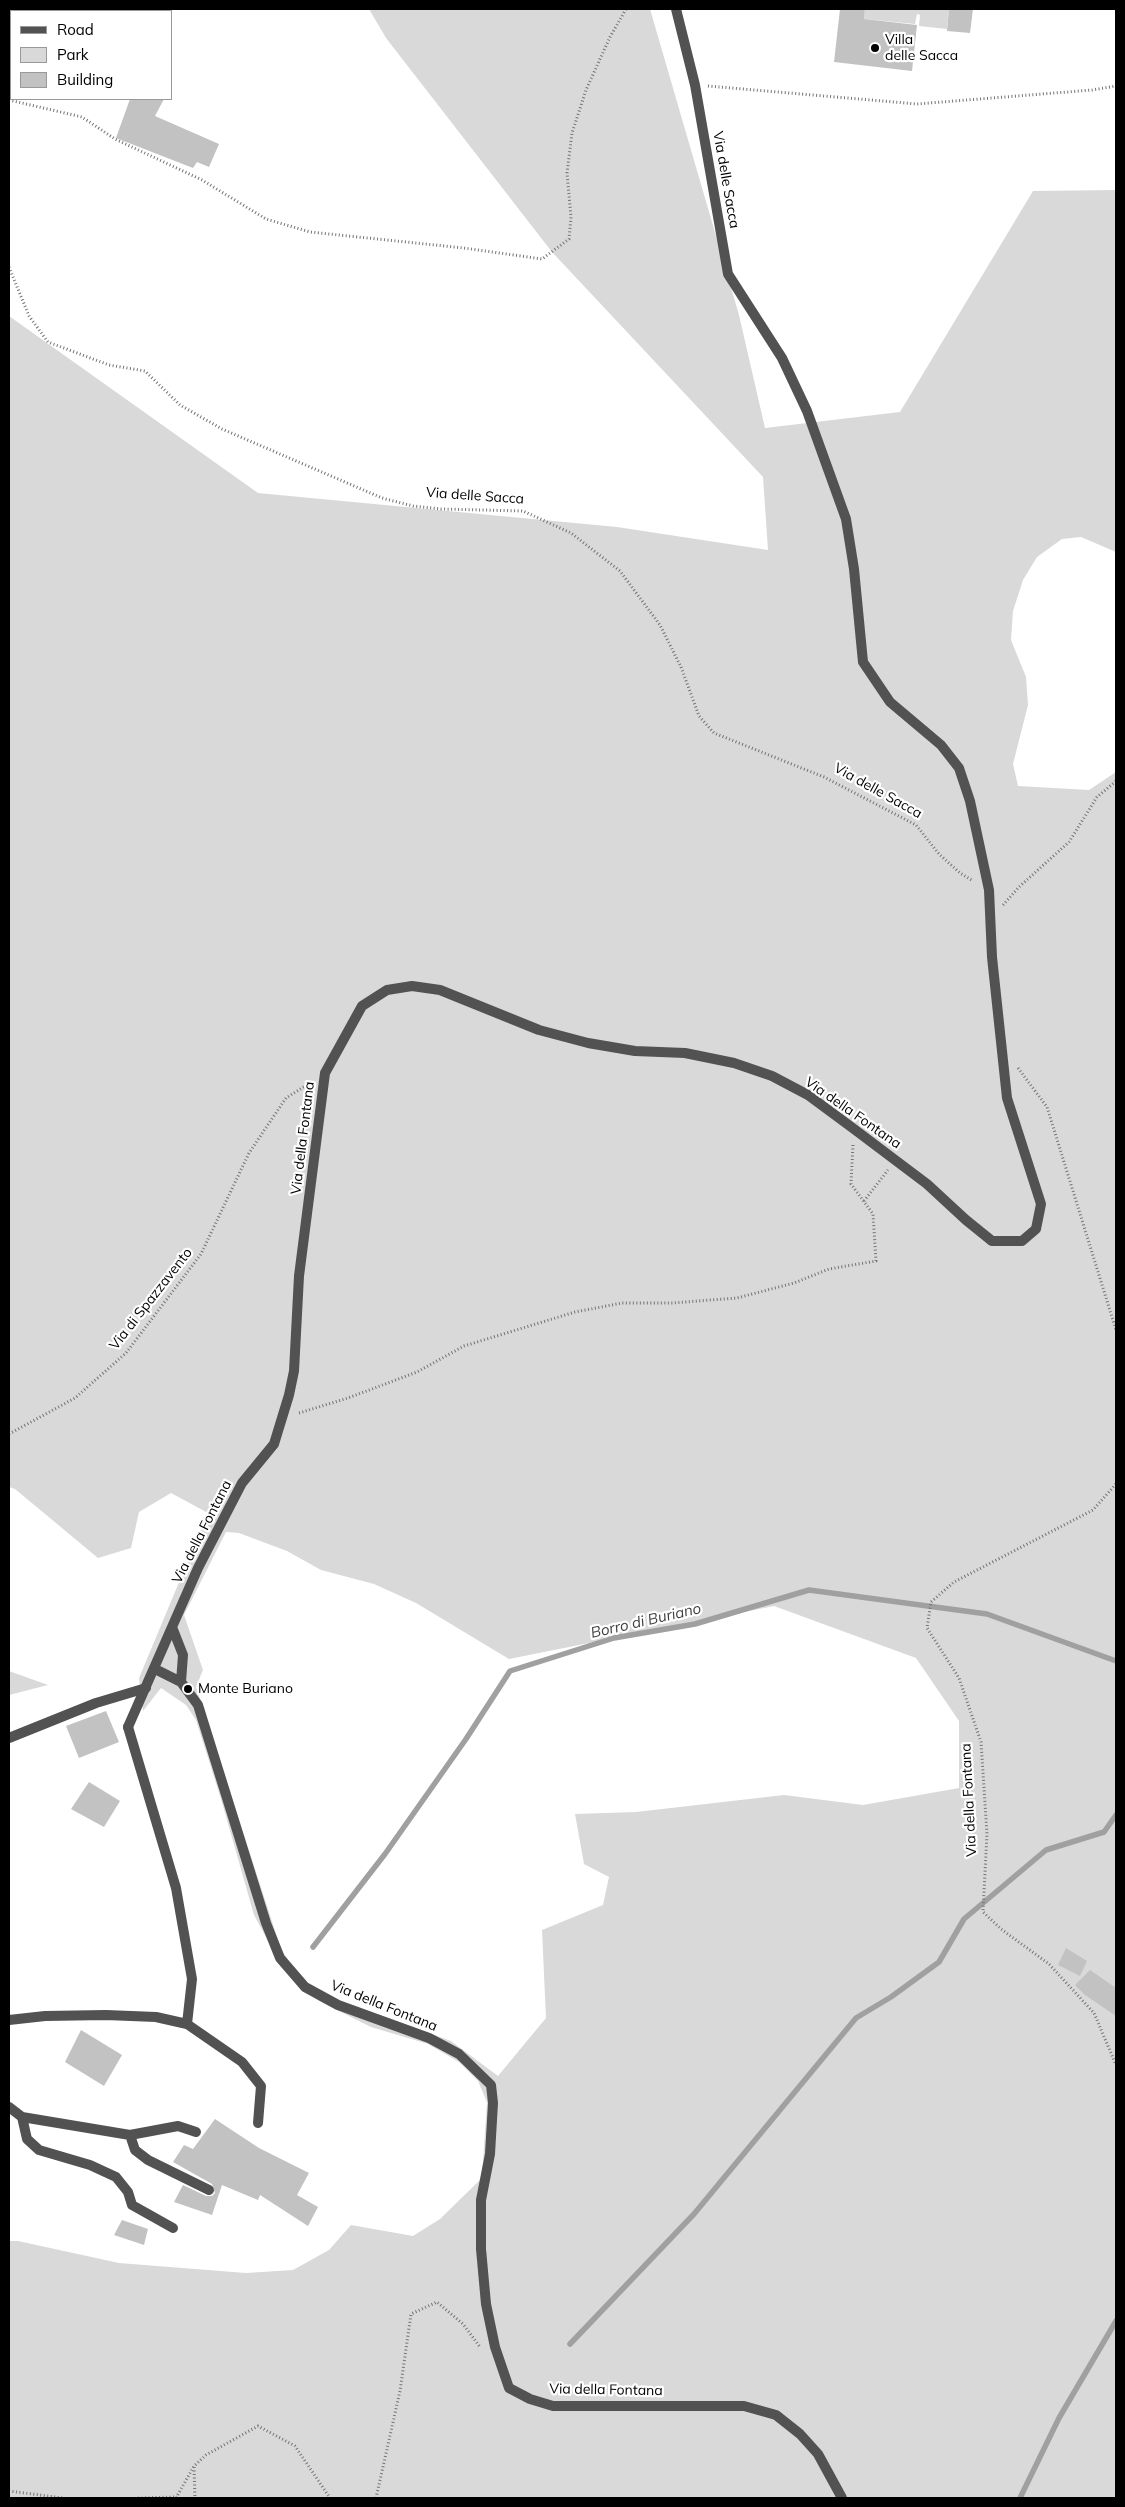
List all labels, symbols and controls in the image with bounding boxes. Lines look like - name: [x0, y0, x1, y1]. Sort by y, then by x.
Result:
- legend: [10, 10, 172, 100]
- text: Road: [57, 20, 94, 39]
- place label: Villa delle Sacca: [885, 32, 958, 64]
- marker: Villa delle Sacca: [869, 42, 881, 54]
- text: Park: [57, 45, 89, 64]
- text: Building: [57, 70, 113, 89]
- street label: Via delle Sacca: [709, 130, 743, 230]
- street label: Via delle Sacca: [425, 484, 525, 508]
- street label: Via delle Sacca: [831, 760, 925, 822]
- street label: Via della Fontana: [802, 1074, 904, 1152]
- street label: Via della Fontana: [288, 1081, 318, 1195]
- street label: Via di Spazzavento: [106, 1245, 196, 1353]
- street label: Via della Fontana: [169, 1478, 235, 1586]
- water label: Borro di Buriano: [589, 1600, 703, 1642]
- place label: Monte Buriano: [198, 1681, 293, 1697]
- marker: Monte Buriano: [182, 1683, 194, 1695]
- street label: Via della Fontana: [958, 1743, 980, 1857]
- street label: Via della Fontana: [328, 1977, 440, 2035]
- street label: Via della Fontana: [549, 2381, 663, 2399]

